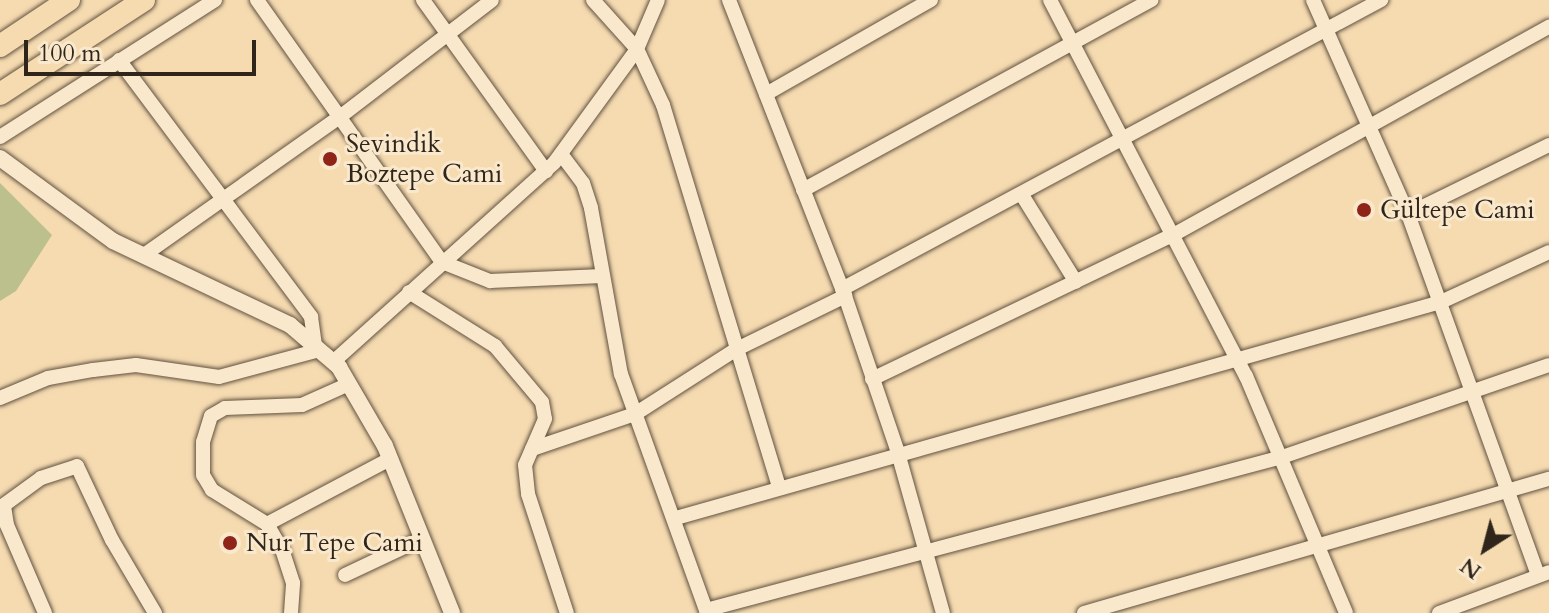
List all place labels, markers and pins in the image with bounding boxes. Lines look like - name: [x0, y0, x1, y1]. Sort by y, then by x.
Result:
- place label: Sevindik Boztepe Cami: [346, 128, 502, 190]
- marker: Sevindik Boztepe Cami: [321, 150, 339, 168]
- place label: Gültepe Cami: [1380, 194, 1535, 226]
- marker: Gültepe Cami: [1355, 201, 1373, 219]
- place label: Nur Tepe Cami: [246, 527, 423, 559]
- marker: Nur Tepe Cami: [221, 534, 239, 552]

